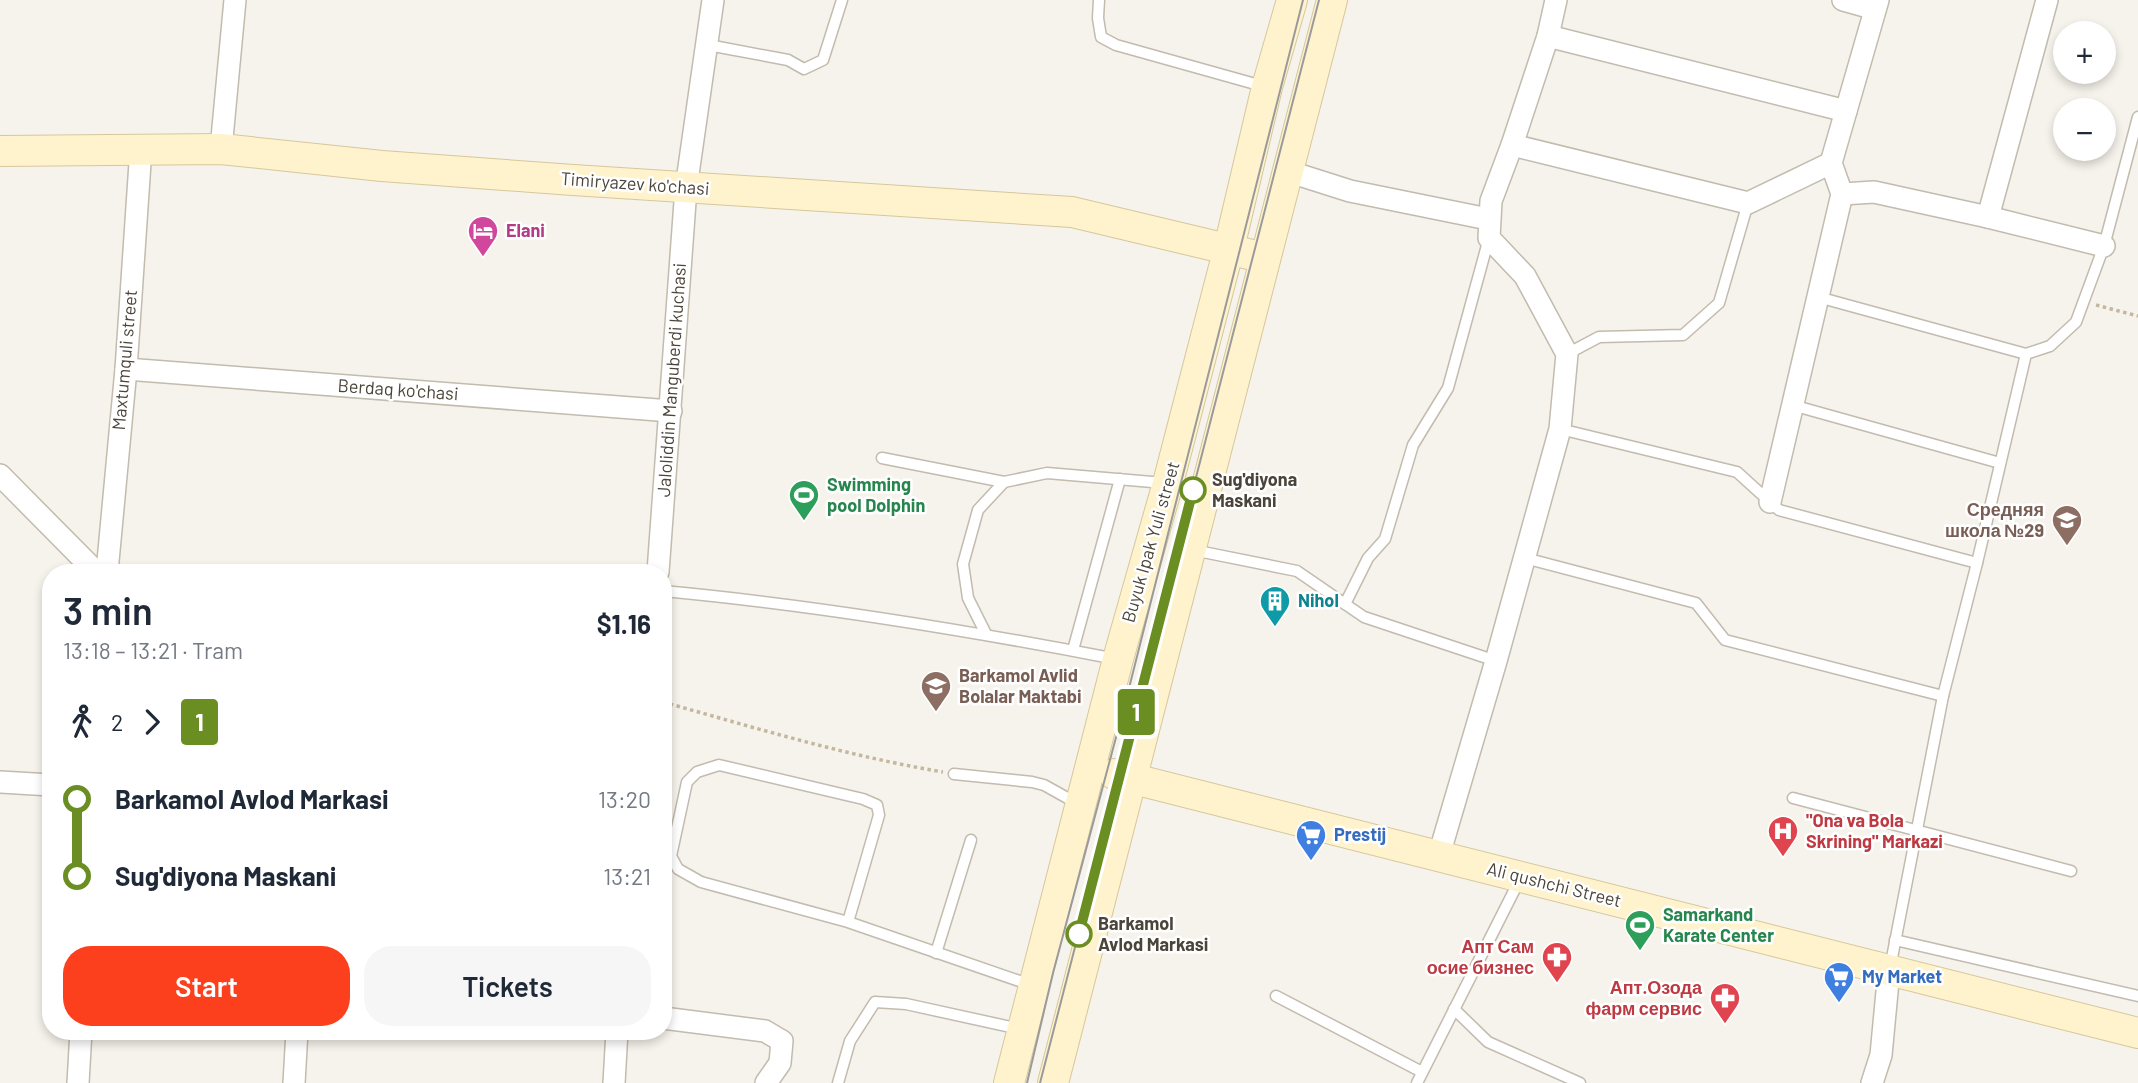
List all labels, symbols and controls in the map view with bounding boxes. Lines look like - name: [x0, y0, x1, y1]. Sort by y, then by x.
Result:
- map controls: [2053, 21, 2116, 161]
- button: +: [2053, 21, 2116, 84]
- button: −: [2053, 98, 2116, 161]
- street label: Timiryazev ko'chasi: [560, 167, 710, 199]
- hotel icon: Elani: [466, 214, 500, 258]
- place label: Elani: [506, 219, 545, 241]
- street label: Jaloliddin Manguberdi kuchasi: [652, 262, 690, 498]
- street label: Maxtumquli street: [107, 289, 141, 431]
- street label: Berdaq ko'chasi: [337, 374, 459, 404]
- street label: Buyuk Ipak Yuli street: [1117, 459, 1184, 625]
- place label: Sug'diyona Maskani: [1212, 468, 1297, 511]
- place label: Swimming pool Dolphin: [827, 473, 925, 516]
- marker: Sug'diyona Maskani: [1180, 477, 1206, 503]
- sports icon: Swimming pool Dolphin: [787, 478, 821, 522]
- place label: Средняя школа №29: [1945, 498, 2044, 541]
- school or university icon: Средняя школа №29: [2050, 503, 2084, 547]
- building icon: Nihol: [1258, 584, 1292, 628]
- text: 3 min: [63, 587, 153, 633]
- place label: Nihol: [1298, 589, 1339, 611]
- text: $1.16: [597, 608, 651, 639]
- text: 13:18 – 13:21 · Tram: [63, 636, 243, 664]
- place label: Barkamol Avlid Bolalar Maktabi: [959, 664, 1082, 707]
- school or university icon: Barkamol Avlid Bolalar Maktabi: [919, 669, 953, 713]
- line badge: 1: [1113, 689, 1159, 735]
- text: 1: [1132, 697, 1140, 726]
- icon: walk: [63, 703, 101, 741]
- icon: forward: [133, 703, 171, 741]
- text: 1: [195, 707, 204, 736]
- text: 2: [111, 708, 123, 736]
- text: Barkamol Avlod Markasi: [115, 783, 389, 814]
- text: 13:20: [598, 785, 651, 813]
- place label: "Ona va Bola Skrining" Markazi: [1806, 809, 1943, 852]
- hospital icon: "Ona va Bola Skrining" Markazi: [1766, 814, 1800, 858]
- supermarket icon: Prestij: [1294, 818, 1328, 862]
- place label: Prestij: [1334, 823, 1386, 845]
- street label: Ali qushchi Street: [1485, 857, 1624, 911]
- text: Sug'diyona Maskani: [115, 860, 336, 891]
- text: 13:21: [603, 862, 651, 890]
- place label: Samarkand Karate Center: [1663, 903, 1774, 946]
- sports icon: Samarkand Karate Center: [1623, 908, 1657, 952]
- place label: Barkamol Avlod Markasi: [1098, 912, 1208, 955]
- marker: Barkamol Avlod Markasi: [1066, 921, 1092, 947]
- place label: Апт Сам осие бизнес: [1427, 935, 1534, 978]
- pharmacy icon: Апт Сам осие бизнес: [1540, 940, 1574, 984]
- button: Start: [63, 946, 350, 1026]
- button: Tickets: [364, 946, 651, 1026]
- supermarket icon: My Market: [1822, 960, 1856, 1004]
- place label: My Market: [1862, 965, 1942, 987]
- place label: Апт.Озода фарм сервис: [1585, 976, 1703, 1019]
- pharmacy icon: Апт.Озода фарм сервис: [1708, 981, 1742, 1025]

